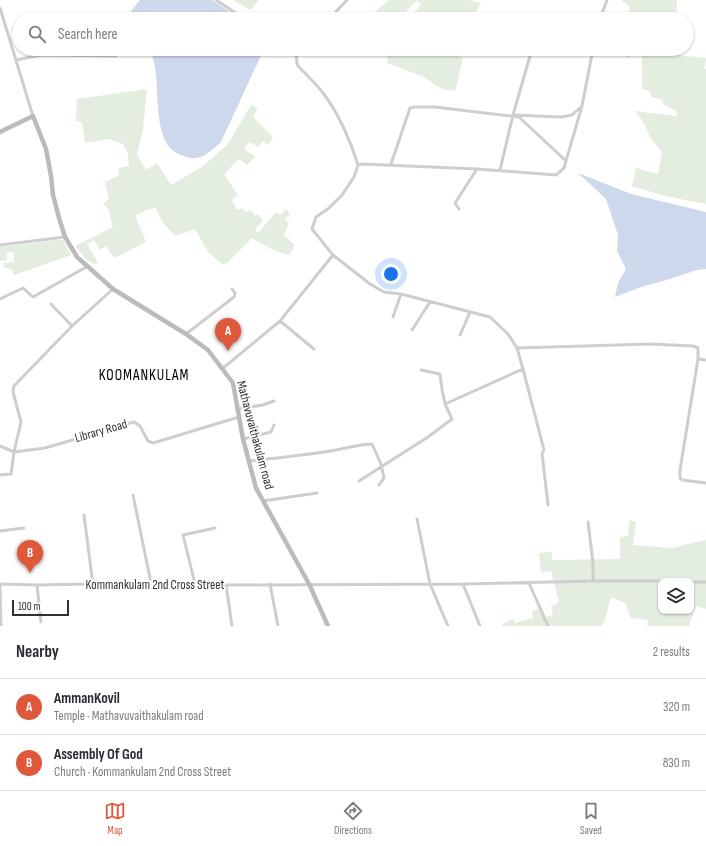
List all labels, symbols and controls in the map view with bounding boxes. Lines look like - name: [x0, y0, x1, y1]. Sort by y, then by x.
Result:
- search box: [12, 12, 694, 56]
- icon: search: [26, 23, 48, 45]
- text: Search here: [58, 25, 118, 44]
- your location: [381, 264, 401, 284]
- pin: A: [215, 318, 241, 351]
- district label: KOOMANKULAM: [99, 366, 189, 385]
- street label: Mathavuvaithakulam road: [233, 379, 277, 491]
- street label: Library Road: [73, 416, 129, 446]
- pin: B: [17, 540, 43, 573]
- street label: Kommankulam 2nd Cross Street: [86, 577, 224, 593]
- map controls: [658, 578, 694, 614]
- button: layers: [658, 578, 694, 614]
- scale bar: [12, 598, 69, 617]
- text: 100 m: [18, 600, 40, 613]
- text: Nearby: [16, 642, 59, 662]
- text: 2 results: [653, 644, 690, 660]
- text: AmmanKovil: [54, 689, 120, 708]
- text: A: [26, 699, 32, 715]
- text: 320 m: [663, 699, 690, 715]
- text: Temple · Mathavuvaithakulam road: [54, 708, 204, 724]
- text: Assembly Of God: [54, 745, 143, 764]
- text: B: [26, 755, 32, 771]
- text: 830 m: [663, 755, 690, 771]
- text: Church · Kommankulam 2nd Cross Street: [54, 764, 231, 780]
- tab: Map: [104, 800, 126, 837]
- tab: Directions: [334, 800, 372, 837]
- tab: Saved: [580, 800, 602, 837]

